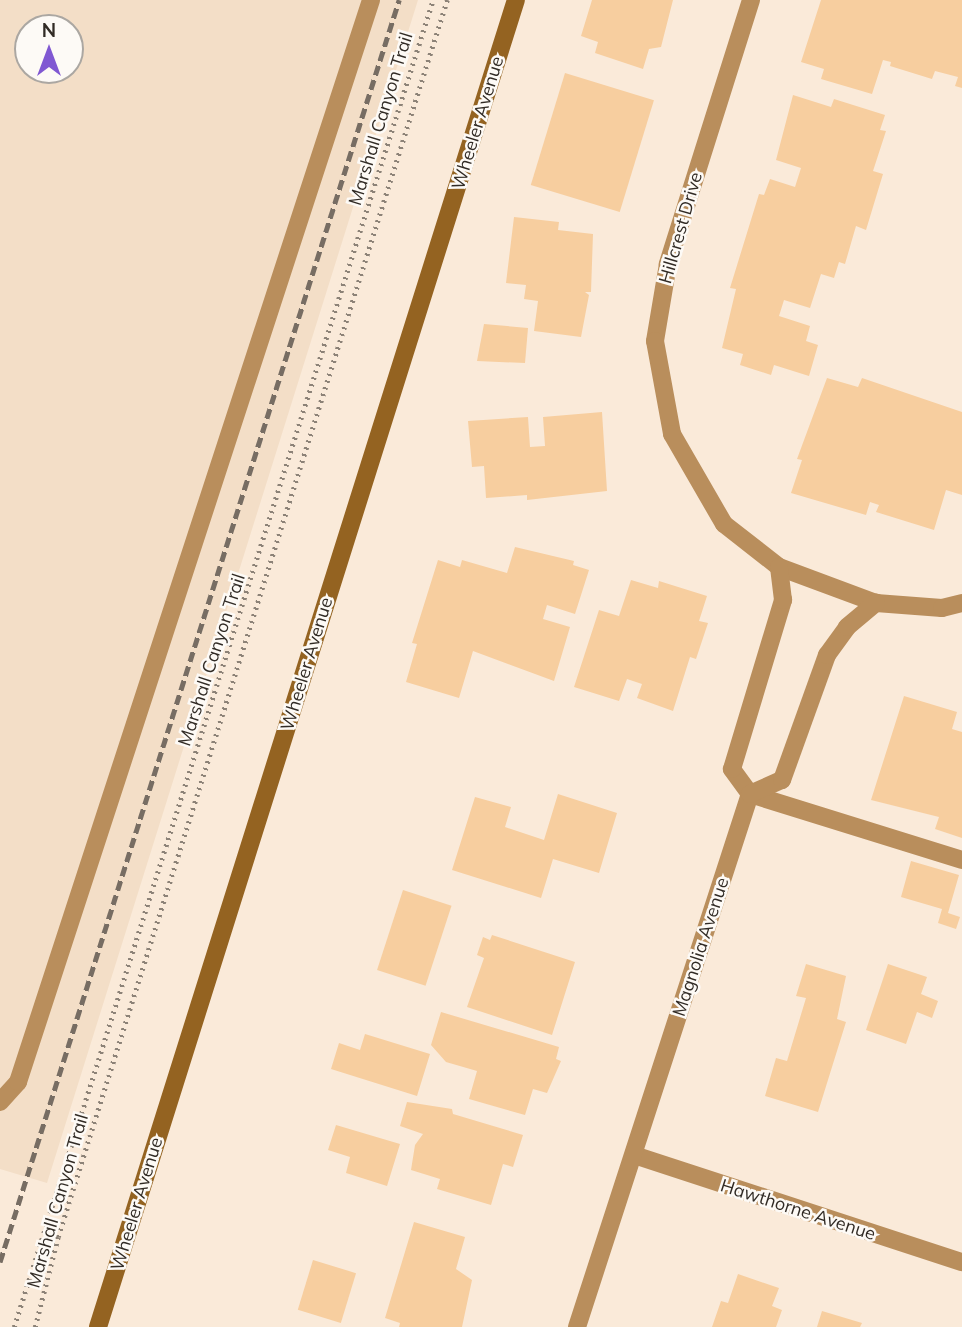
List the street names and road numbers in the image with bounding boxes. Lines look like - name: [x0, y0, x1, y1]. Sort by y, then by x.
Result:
- street label: Marshall Canyon Trail: [344, 30, 418, 208]
- street label: Wheeler Avenue: [447, 54, 509, 192]
- street label: Hillcrest Drive: [655, 170, 707, 286]
- street label: Marshall Canyon Trail: [174, 571, 250, 749]
- street label: Wheeler Avenue: [276, 595, 338, 733]
- street label: Magnolia Avenue: [668, 875, 734, 1019]
- street label: Marshall Canyon Trail: [23, 1112, 93, 1290]
- street label: Wheeler Avenue: [106, 1135, 168, 1273]
- street label: Hawthorne Avenue: [718, 1175, 878, 1245]

